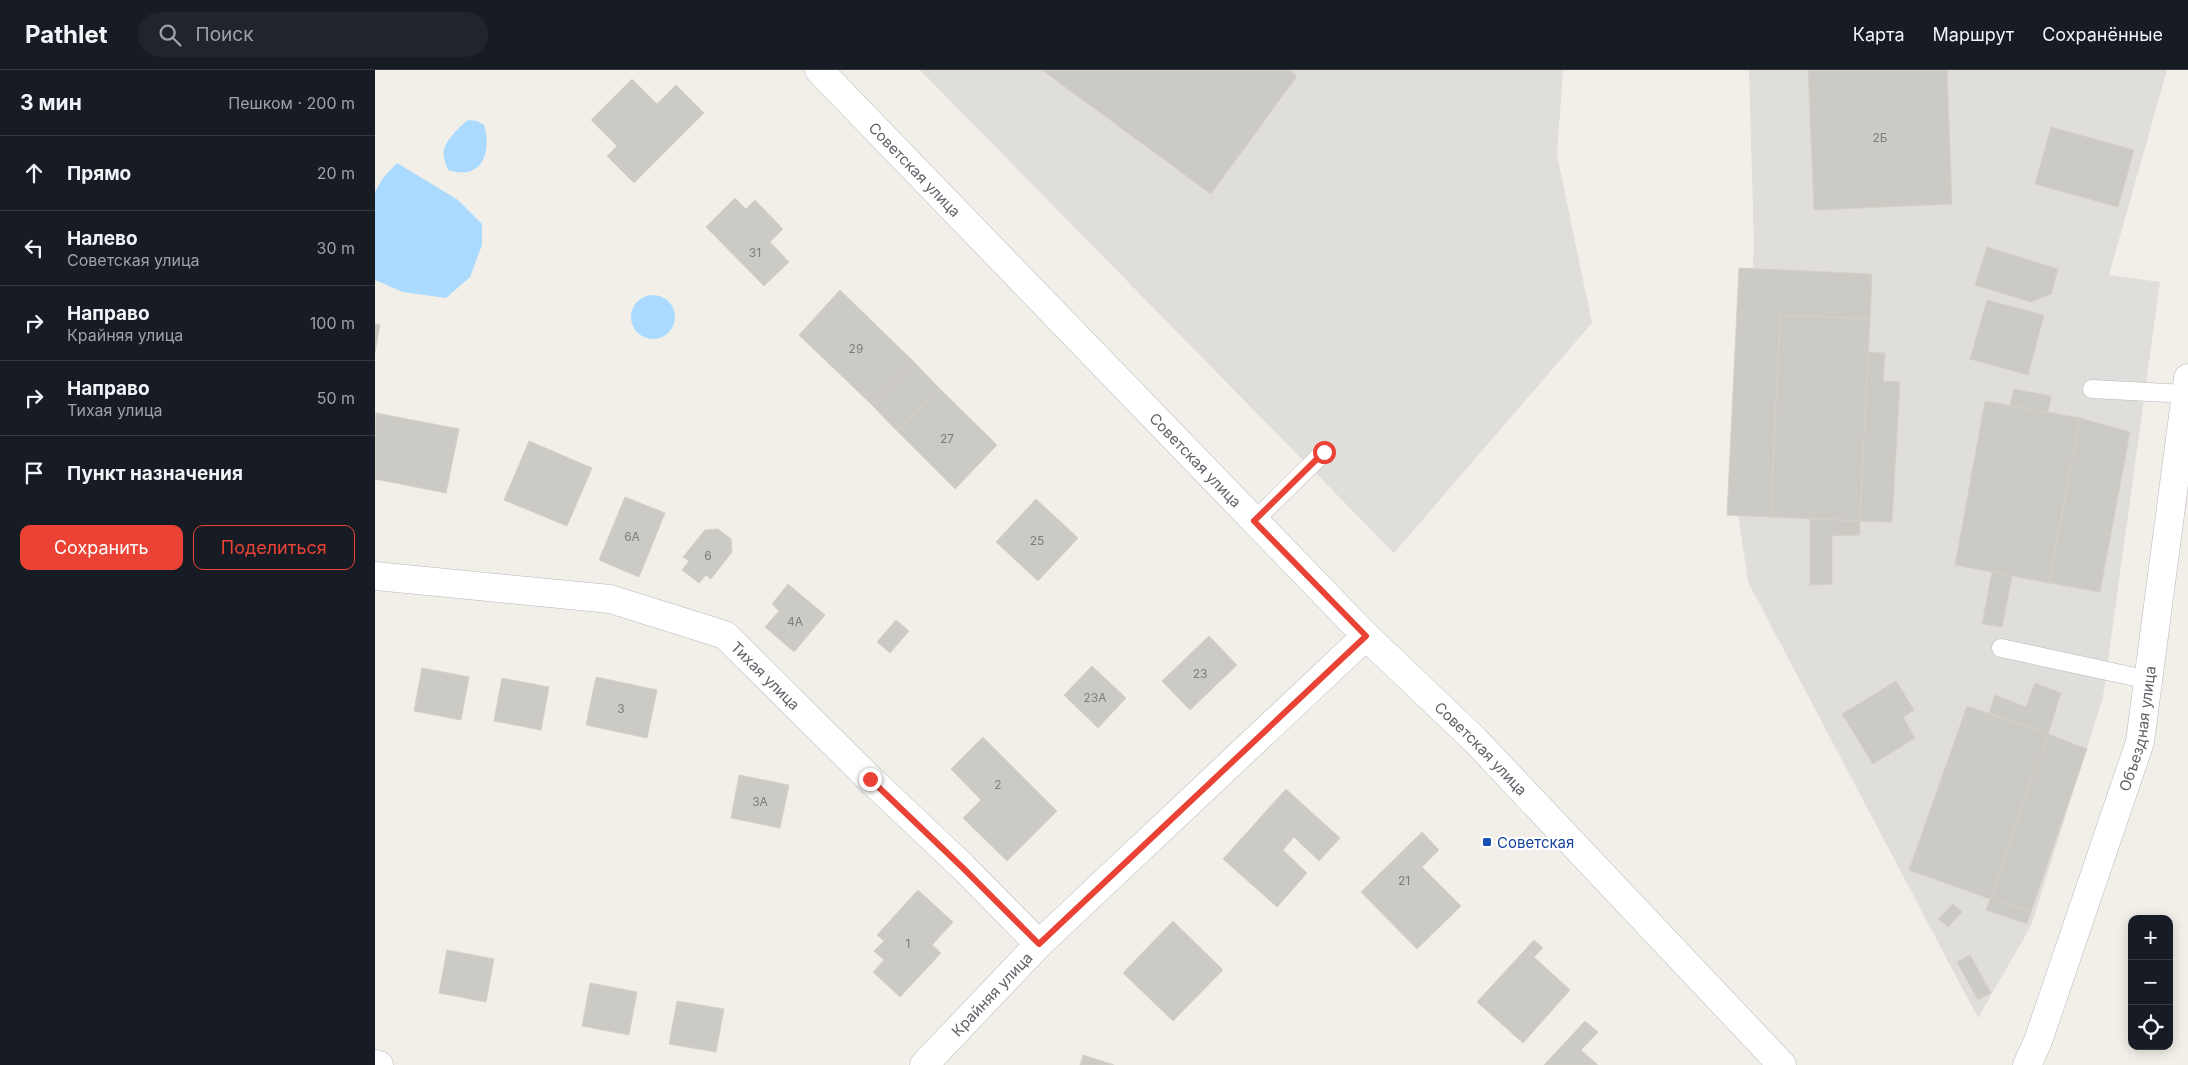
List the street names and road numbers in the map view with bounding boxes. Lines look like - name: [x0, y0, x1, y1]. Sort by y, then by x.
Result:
- street label: Советская улица: [865, 118, 965, 221]
- street label: Советская улица: [1146, 408, 1246, 511]
- street label: Тихая улица: [727, 637, 804, 714]
- street label: Объездная улица: [2114, 665, 2159, 794]
- street label: Советская улица: [1431, 697, 1532, 799]
- street label: Крайняя улица: [947, 948, 1036, 1040]

